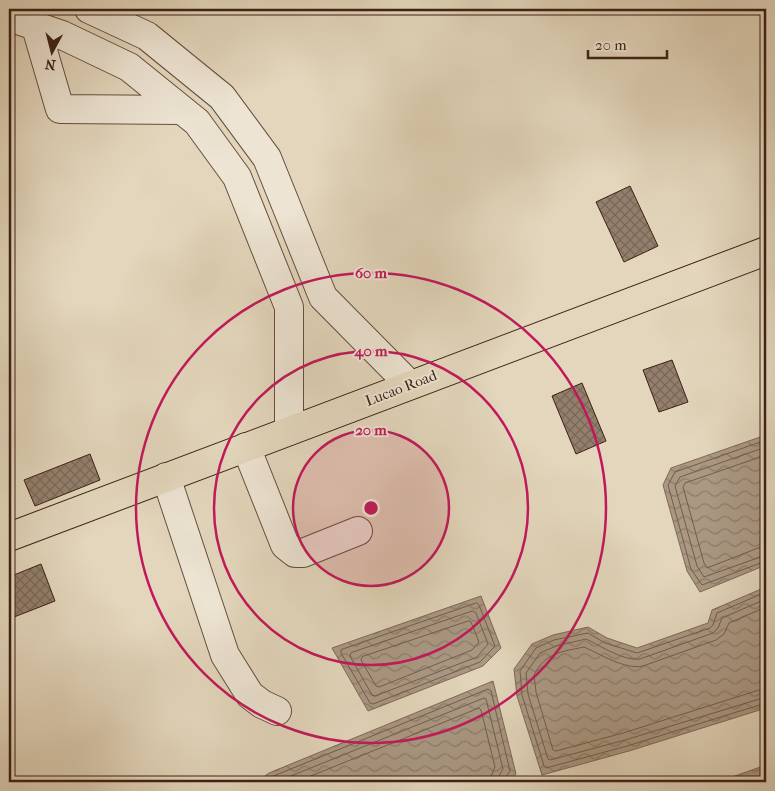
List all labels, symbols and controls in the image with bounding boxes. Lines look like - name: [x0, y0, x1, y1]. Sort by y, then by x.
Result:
- north arrow: [28, 28, 78, 78]
- scale bar: [588, 28, 666, 60]
- text: 20 m: [595, 36, 627, 54]
- text: N: [44, 55, 57, 73]
- text: 60 m: [355, 264, 388, 282]
- text: 40 m: [354, 342, 388, 360]
- street label: Lucao Road: [363, 366, 440, 410]
- text: 20 m: [355, 421, 387, 439]
- centre of rings: [362, 499, 380, 517]

